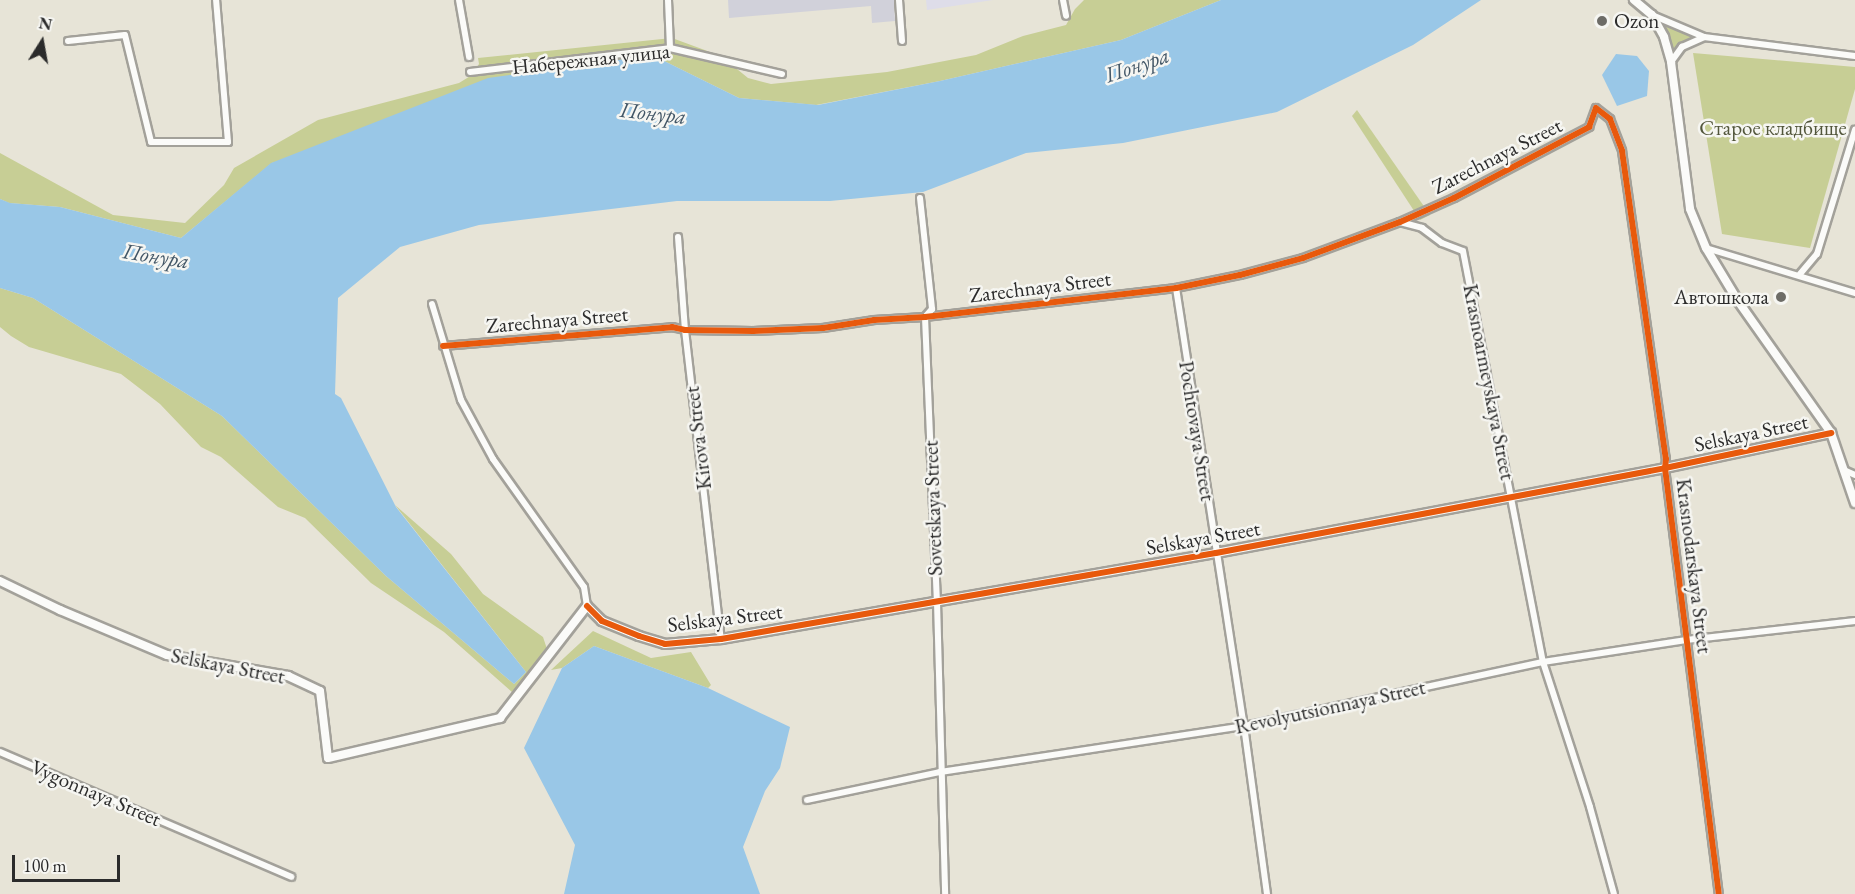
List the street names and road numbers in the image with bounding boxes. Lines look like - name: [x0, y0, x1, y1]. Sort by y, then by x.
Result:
- street label: Набережная улица: [511, 38, 671, 80]
- street label: Zarechnaya Street: [1428, 112, 1566, 200]
- street label: Zarechnaya Street: [968, 266, 1112, 308]
- street label: Krasnoarmeyskaya Street: [1458, 282, 1520, 482]
- street label: Zarechnaya Street: [485, 301, 629, 339]
- street label: Pochtovaya Street: [1173, 359, 1221, 503]
- street label: Kirova Street: [679, 385, 717, 491]
- street label: Selskaya Street: [1692, 409, 1810, 457]
- street label: Sovetskaya Street: [918, 440, 948, 576]
- street label: Krasnodarskaya Street: [1671, 477, 1717, 655]
- street label: Selskaya Street: [1144, 516, 1262, 560]
- street label: Selskaya Street: [666, 598, 784, 638]
- street label: Selskaya Street: [169, 643, 287, 689]
- street label: Revolyutsionnaya Street: [1232, 674, 1428, 740]
- street label: Vygonnaya Street: [27, 754, 165, 832]

